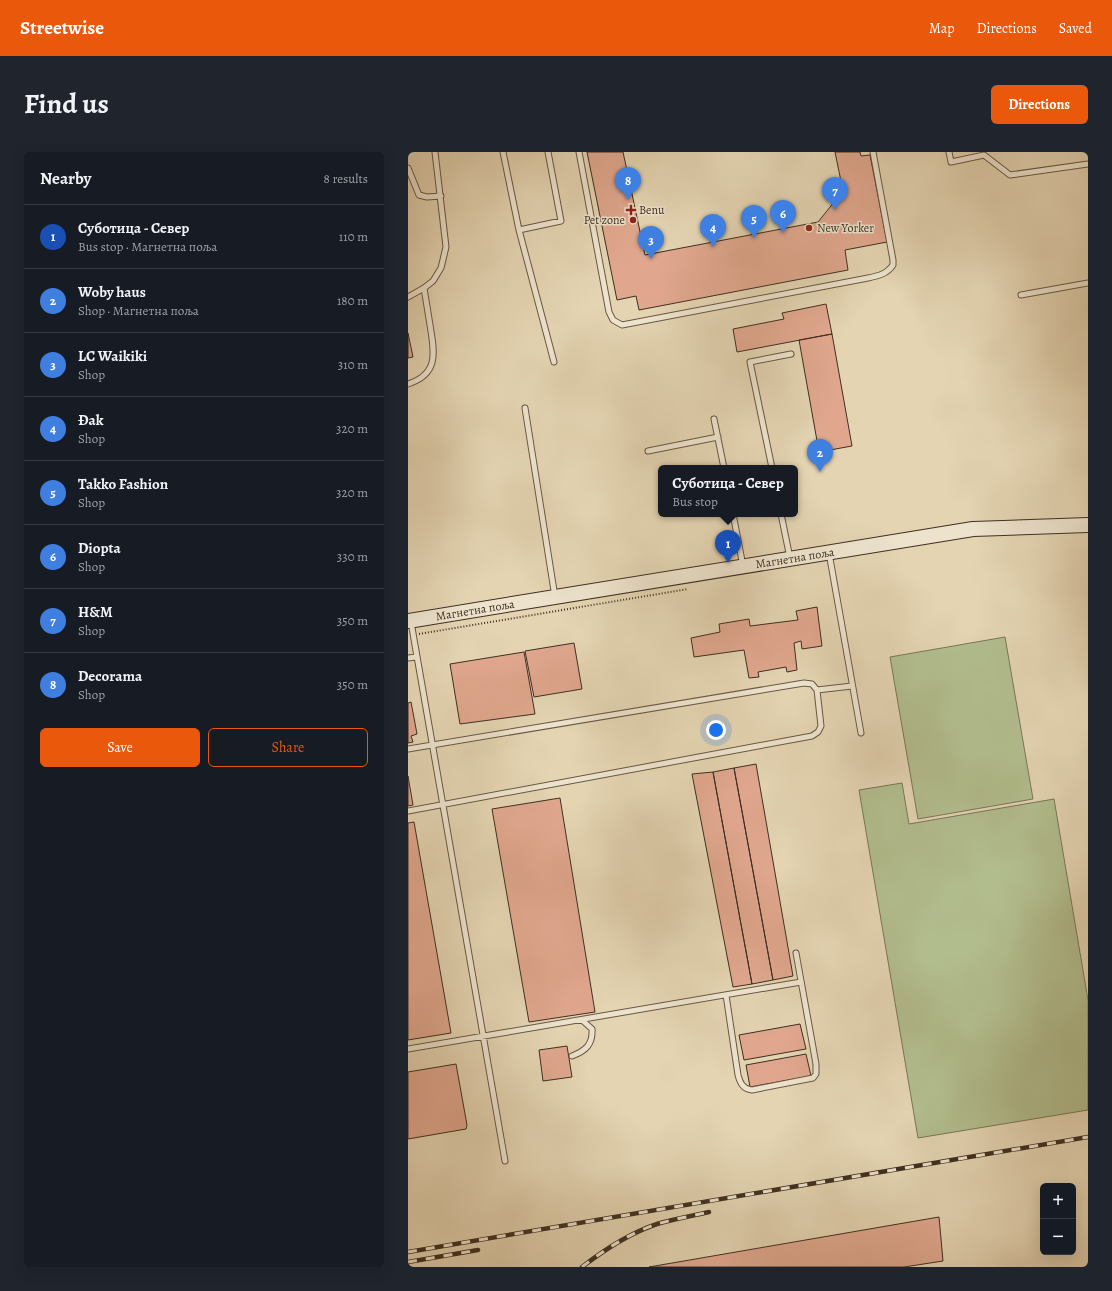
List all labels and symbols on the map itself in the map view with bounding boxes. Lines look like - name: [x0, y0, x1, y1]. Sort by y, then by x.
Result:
- pin: 8: [615, 167, 641, 200]
- pin: 7: [822, 177, 848, 210]
- pin: 6: [770, 200, 796, 233]
- place label: Benu: [639, 202, 665, 218]
- marker: Benu: [626, 205, 636, 215]
- pin: 5: [741, 205, 767, 238]
- place label: Pet zone: [584, 212, 625, 228]
- pin: 4: [700, 214, 726, 247]
- marker: Pet zone: [628, 215, 638, 225]
- place label: New Yorker: [817, 220, 874, 236]
- marker: New Yorker: [804, 223, 814, 233]
- pin: 3: [638, 226, 664, 259]
- pin: 2: [807, 439, 833, 472]
- pin: 1: [715, 530, 741, 563]
- street label: Магнетна поља: [754, 544, 836, 572]
- street label: Магнетна поља: [435, 596, 516, 624]
- your location: [706, 720, 726, 740]

